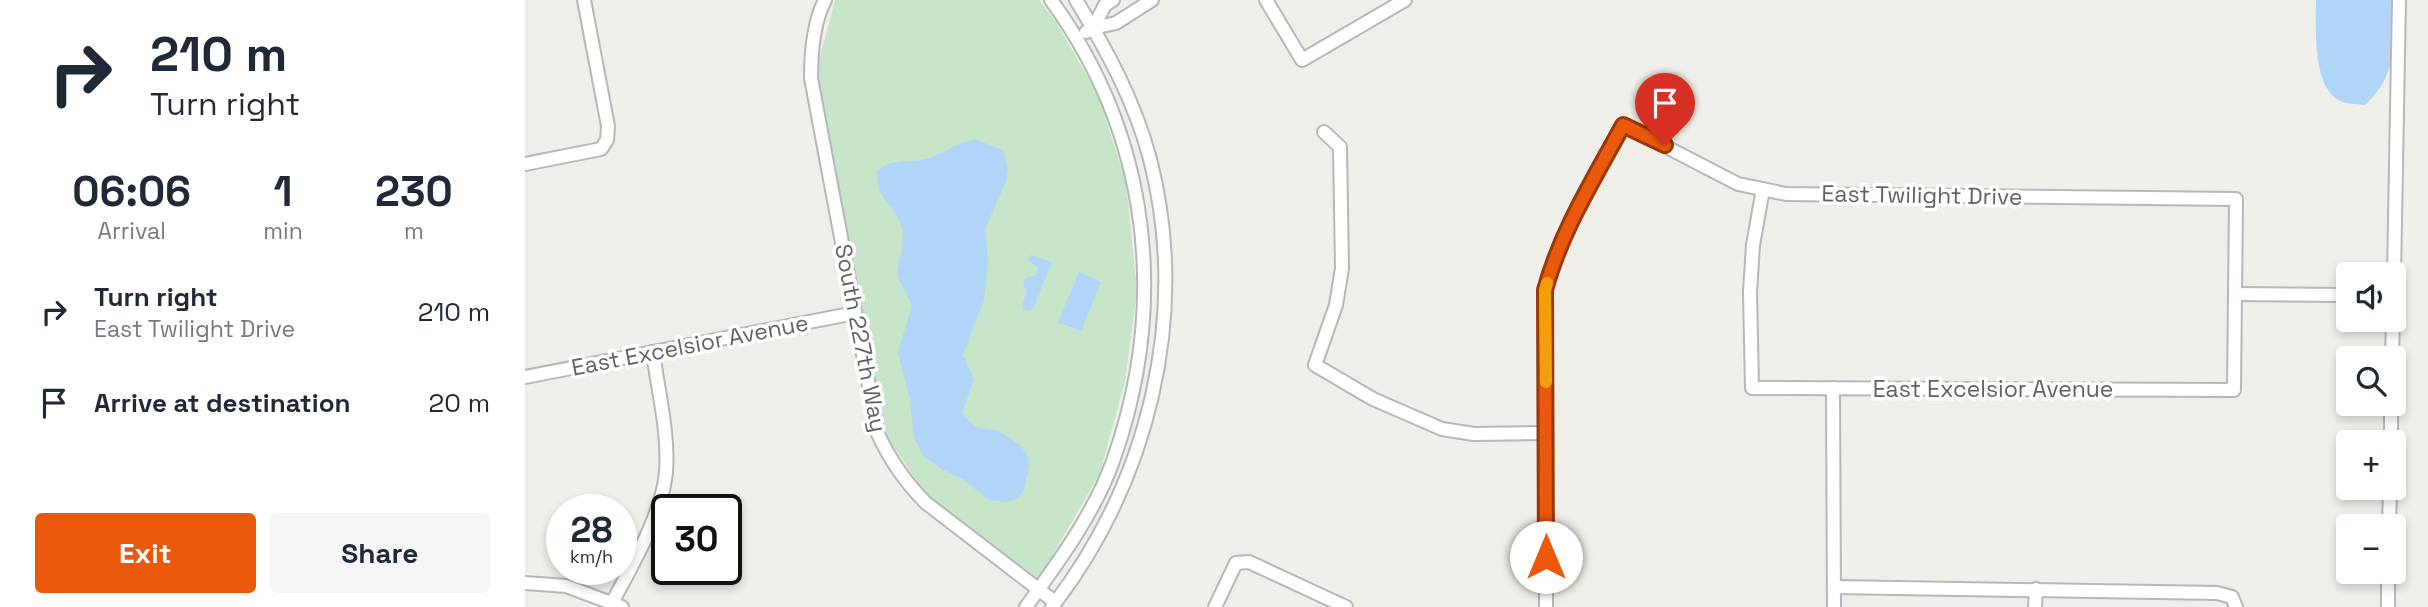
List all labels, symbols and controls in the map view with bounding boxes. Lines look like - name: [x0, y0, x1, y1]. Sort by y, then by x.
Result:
- text: 210 m: [150, 23, 287, 85]
- icon: right: [35, 28, 126, 119]
- pin: [1635, 73, 1695, 145]
- text: Turn right: [150, 84, 300, 124]
- icon: arrive: [1646, 84, 1684, 122]
- text: 06:06: [72, 165, 191, 218]
- text: 1: [274, 165, 293, 218]
- text: 230: [375, 165, 453, 218]
- street label: East Twilight Drive: [1821, 178, 2023, 212]
- text: Arrival: [97, 216, 166, 246]
- text: min: [263, 216, 303, 246]
- text: m: [404, 216, 424, 246]
- street label: South 227th Way: [828, 241, 894, 435]
- map controls: [2336, 262, 2406, 584]
- button: sound: [2336, 262, 2406, 332]
- text: Turn right: [94, 280, 218, 314]
- icon: right: [35, 293, 73, 331]
- text: 210 m: [418, 295, 490, 329]
- street label: East Excelsior Avenue: [569, 307, 811, 383]
- text: East Twilight Drive: [94, 314, 295, 344]
- button: search: [2336, 346, 2406, 416]
- street label: East Excelsior Avenue: [1873, 374, 2113, 404]
- icon: arrive: [35, 384, 73, 422]
- text: Arrive at destination: [94, 386, 351, 420]
- text: 20 m: [429, 386, 490, 420]
- button: +: [2336, 430, 2406, 500]
- speed limit sign: 30: [651, 494, 742, 585]
- text: 28: [571, 508, 612, 552]
- button: Exit: [35, 513, 256, 593]
- button: Share: [270, 513, 490, 593]
- button: −: [2336, 514, 2406, 584]
- position arrow: [1509, 520, 1583, 594]
- text: km/h: [570, 545, 613, 568]

